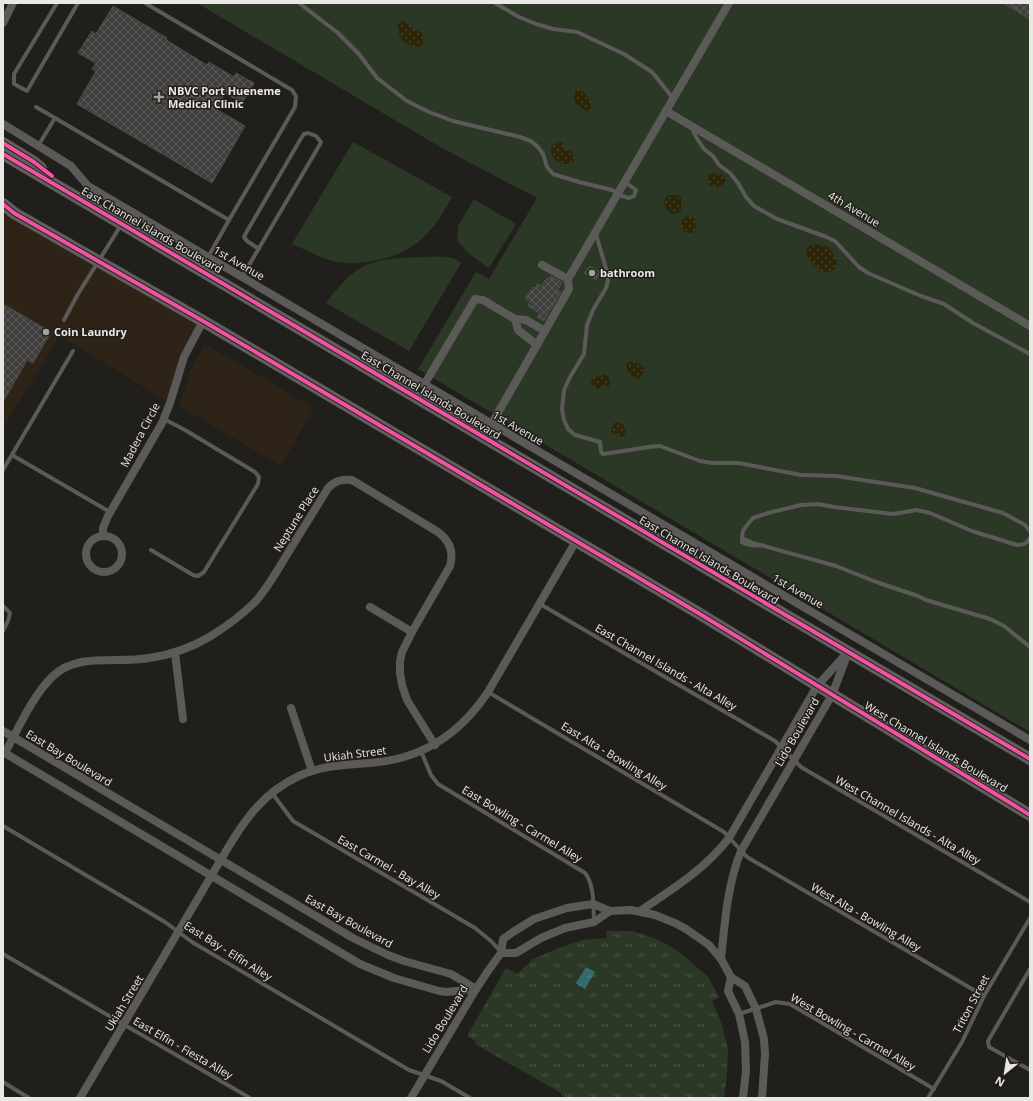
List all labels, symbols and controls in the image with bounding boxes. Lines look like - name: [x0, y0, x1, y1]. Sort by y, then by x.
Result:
- place label: NBVC Port Hueneme Medical Clinic: [168, 83, 281, 111]
- marker: NBVC Port Hueneme Medical Clinic: [153, 91, 165, 103]
- street label: East Channel Islands Boulevard: [79, 183, 225, 276]
- street label: 4th Avenue: [825, 187, 883, 230]
- street label: 1st Avenue: [211, 242, 268, 283]
- place label: bathroom: [600, 265, 655, 280]
- marker: bathroom: [587, 268, 597, 278]
- place label: Coin Laundry: [54, 324, 128, 339]
- marker: Coin Laundry: [41, 327, 51, 337]
- street label: East Channel Islands Boulevard: [359, 347, 504, 442]
- street label: Madera Circle: [116, 400, 163, 470]
- street label: 1st Avenue: [490, 407, 547, 448]
- street label: Neptune Place: [269, 483, 322, 554]
- street label: East Channel Islands Boulevard: [637, 512, 782, 607]
- street label: 1st Avenue: [770, 570, 827, 611]
- street label: East Channel Islands - Alta Alley: [593, 620, 740, 714]
- street label: Lido Boulevard: [771, 695, 822, 769]
- street label: West Channel Islands Boulevard: [862, 698, 1011, 795]
- street label: East Alta - Bowling Alley: [559, 718, 670, 793]
- street label: East Bay Boulevard: [23, 726, 115, 789]
- street label: Ukiah Street: [323, 742, 387, 765]
- street label: West Channel Islands - Alta Alley: [833, 772, 984, 868]
- street label: East Bowling - Carmel Alley: [459, 782, 586, 866]
- street label: East Carmel - Bay Alley: [335, 831, 444, 902]
- street label: West Alta - Bowling Alley: [808, 879, 925, 955]
- street label: East Bay Boulevard: [303, 890, 396, 951]
- street label: East Bay - Elfin Alley: [181, 917, 276, 984]
- street label: Ukiah Street: [101, 972, 146, 1034]
- street label: Triton Street: [949, 972, 992, 1036]
- street label: Lido Boulevard: [418, 982, 471, 1056]
- street label: West Bowling - Carmel Alley: [788, 990, 919, 1074]
- street label: East Elfin - Fiesta Alley: [131, 1013, 236, 1082]
- north arrow: [985, 1053, 1025, 1093]
- text: N: [992, 1073, 1007, 1091]

